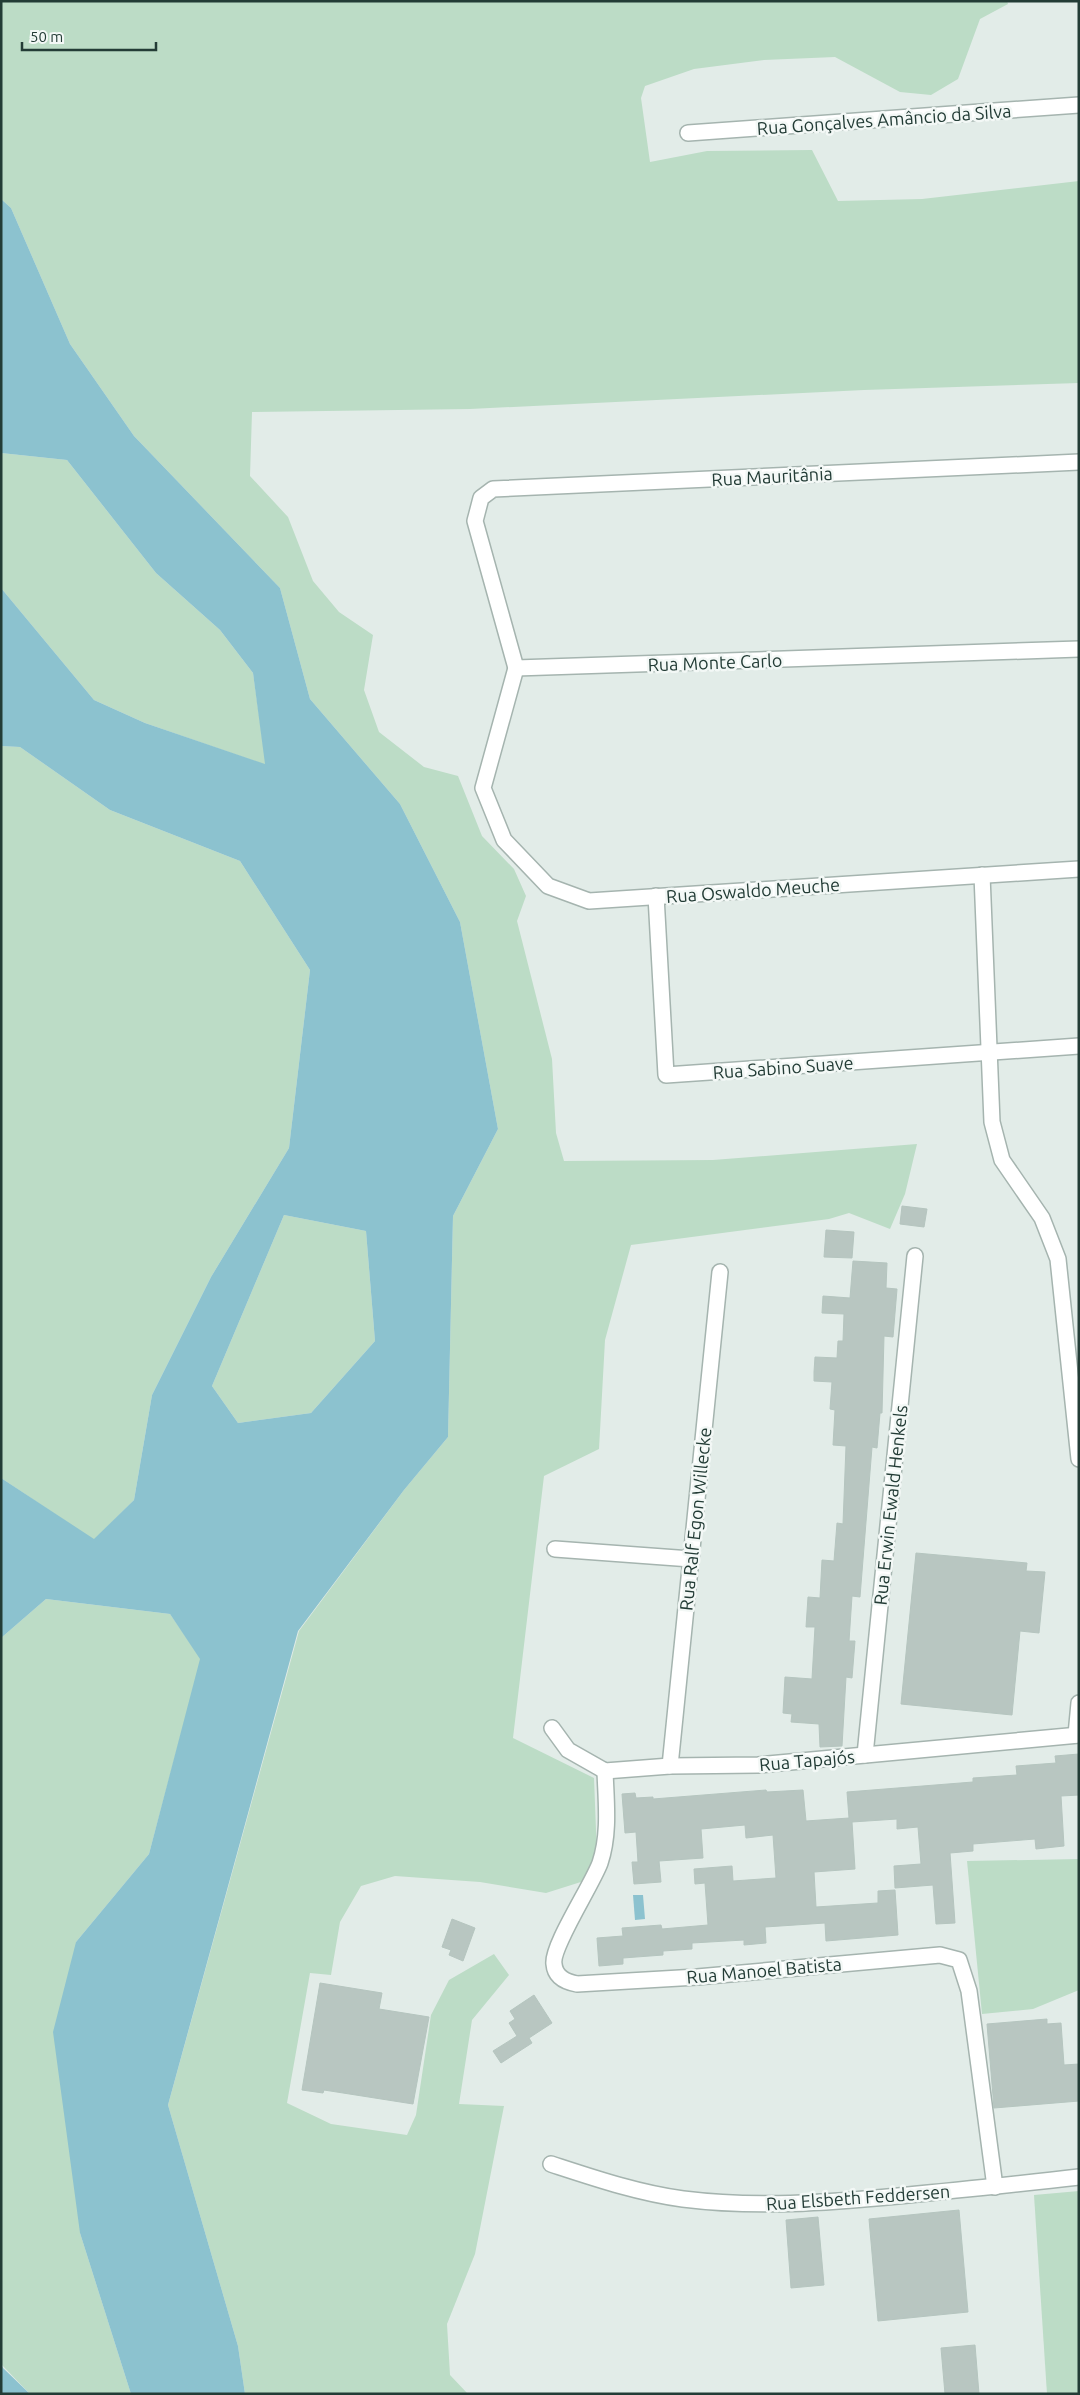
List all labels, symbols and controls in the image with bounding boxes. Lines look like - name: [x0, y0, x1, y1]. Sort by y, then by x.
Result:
- scale bar: [22, 20, 156, 52]
- text: 50 m: [30, 28, 63, 45]
- street label: Rua Gonçalves Amâncio da Silva: [756, 100, 1012, 138]
- street label: Rua Mauritânia: [711, 463, 833, 489]
- street label: Rua Monte Carlo: [647, 650, 783, 674]
- street label: Rua Oswaldo Meuche: [665, 874, 841, 906]
- street label: Rua Sabino Suave: [712, 1052, 854, 1082]
- street label: Rua Erwin Ewald Henkels: [870, 1404, 910, 1606]
- street label: Rua Ralf Egon Willecke: [675, 1426, 715, 1612]
- street label: Rua Tapajós: [758, 1746, 856, 1774]
- street label: Rua Manoel Batista: [686, 1953, 842, 1987]
- street label: Rua Elsbeth Feddersen: [765, 2181, 951, 2213]

